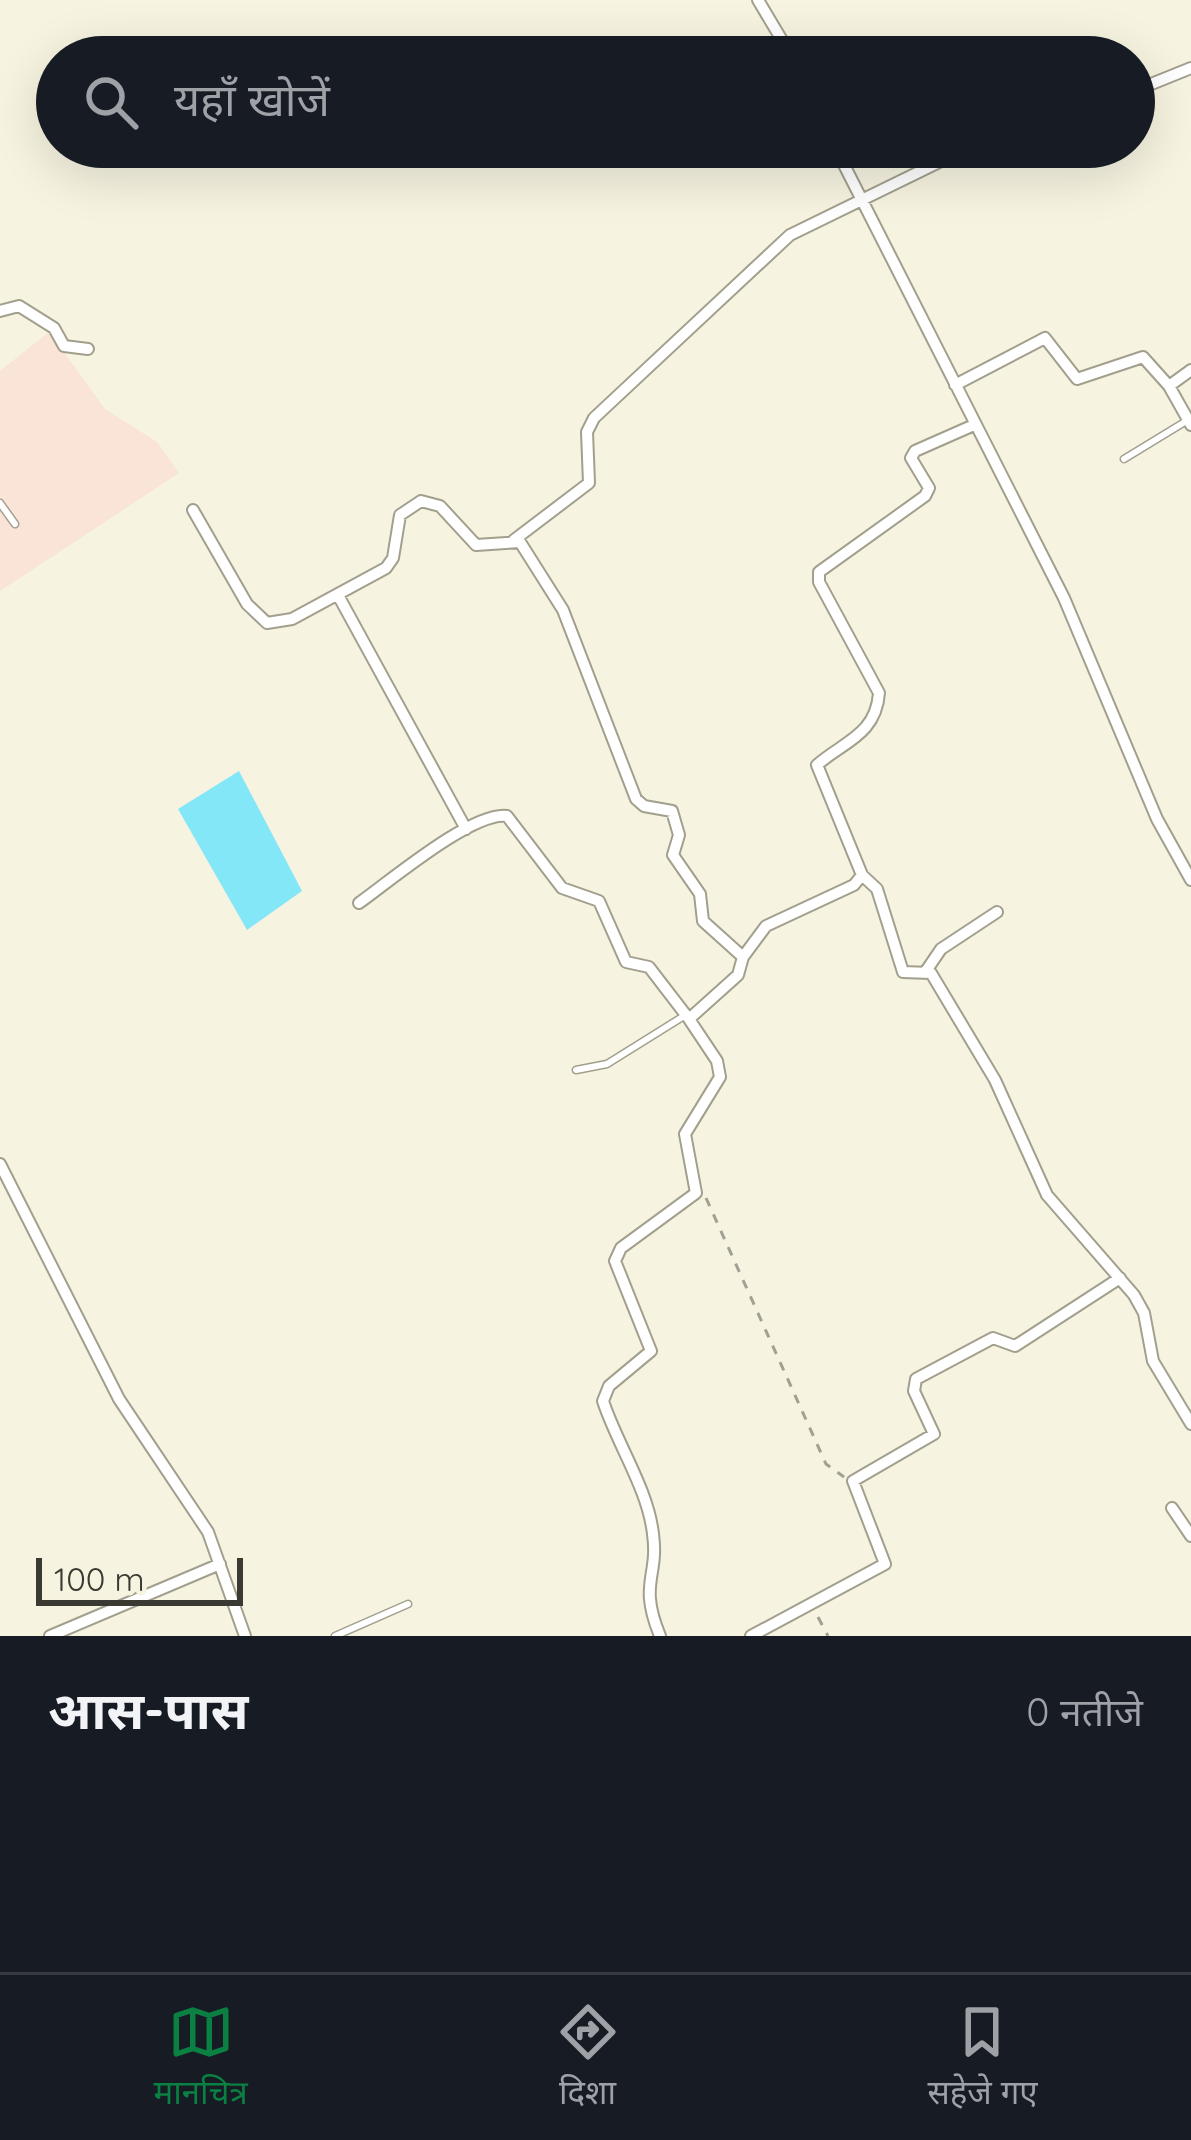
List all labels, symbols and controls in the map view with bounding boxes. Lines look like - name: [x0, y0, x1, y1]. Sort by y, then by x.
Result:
- search box: [36, 36, 1155, 168]
- icon: search: [78, 69, 144, 135]
- text: यहाँ खोजें: [174, 71, 330, 127]
- scale bar: [36, 1552, 243, 1605]
- text: 100 m: [54, 1558, 145, 1599]
- text: आस-पास: [48, 1678, 248, 1742]
- text: 0 नतीजे: [1026, 1687, 1143, 1736]
- tab: मानचित्र: [153, 1999, 248, 2117]
- tab: दिशा: [555, 1999, 621, 2117]
- tab: सहेजे गए: [927, 1999, 1038, 2117]

